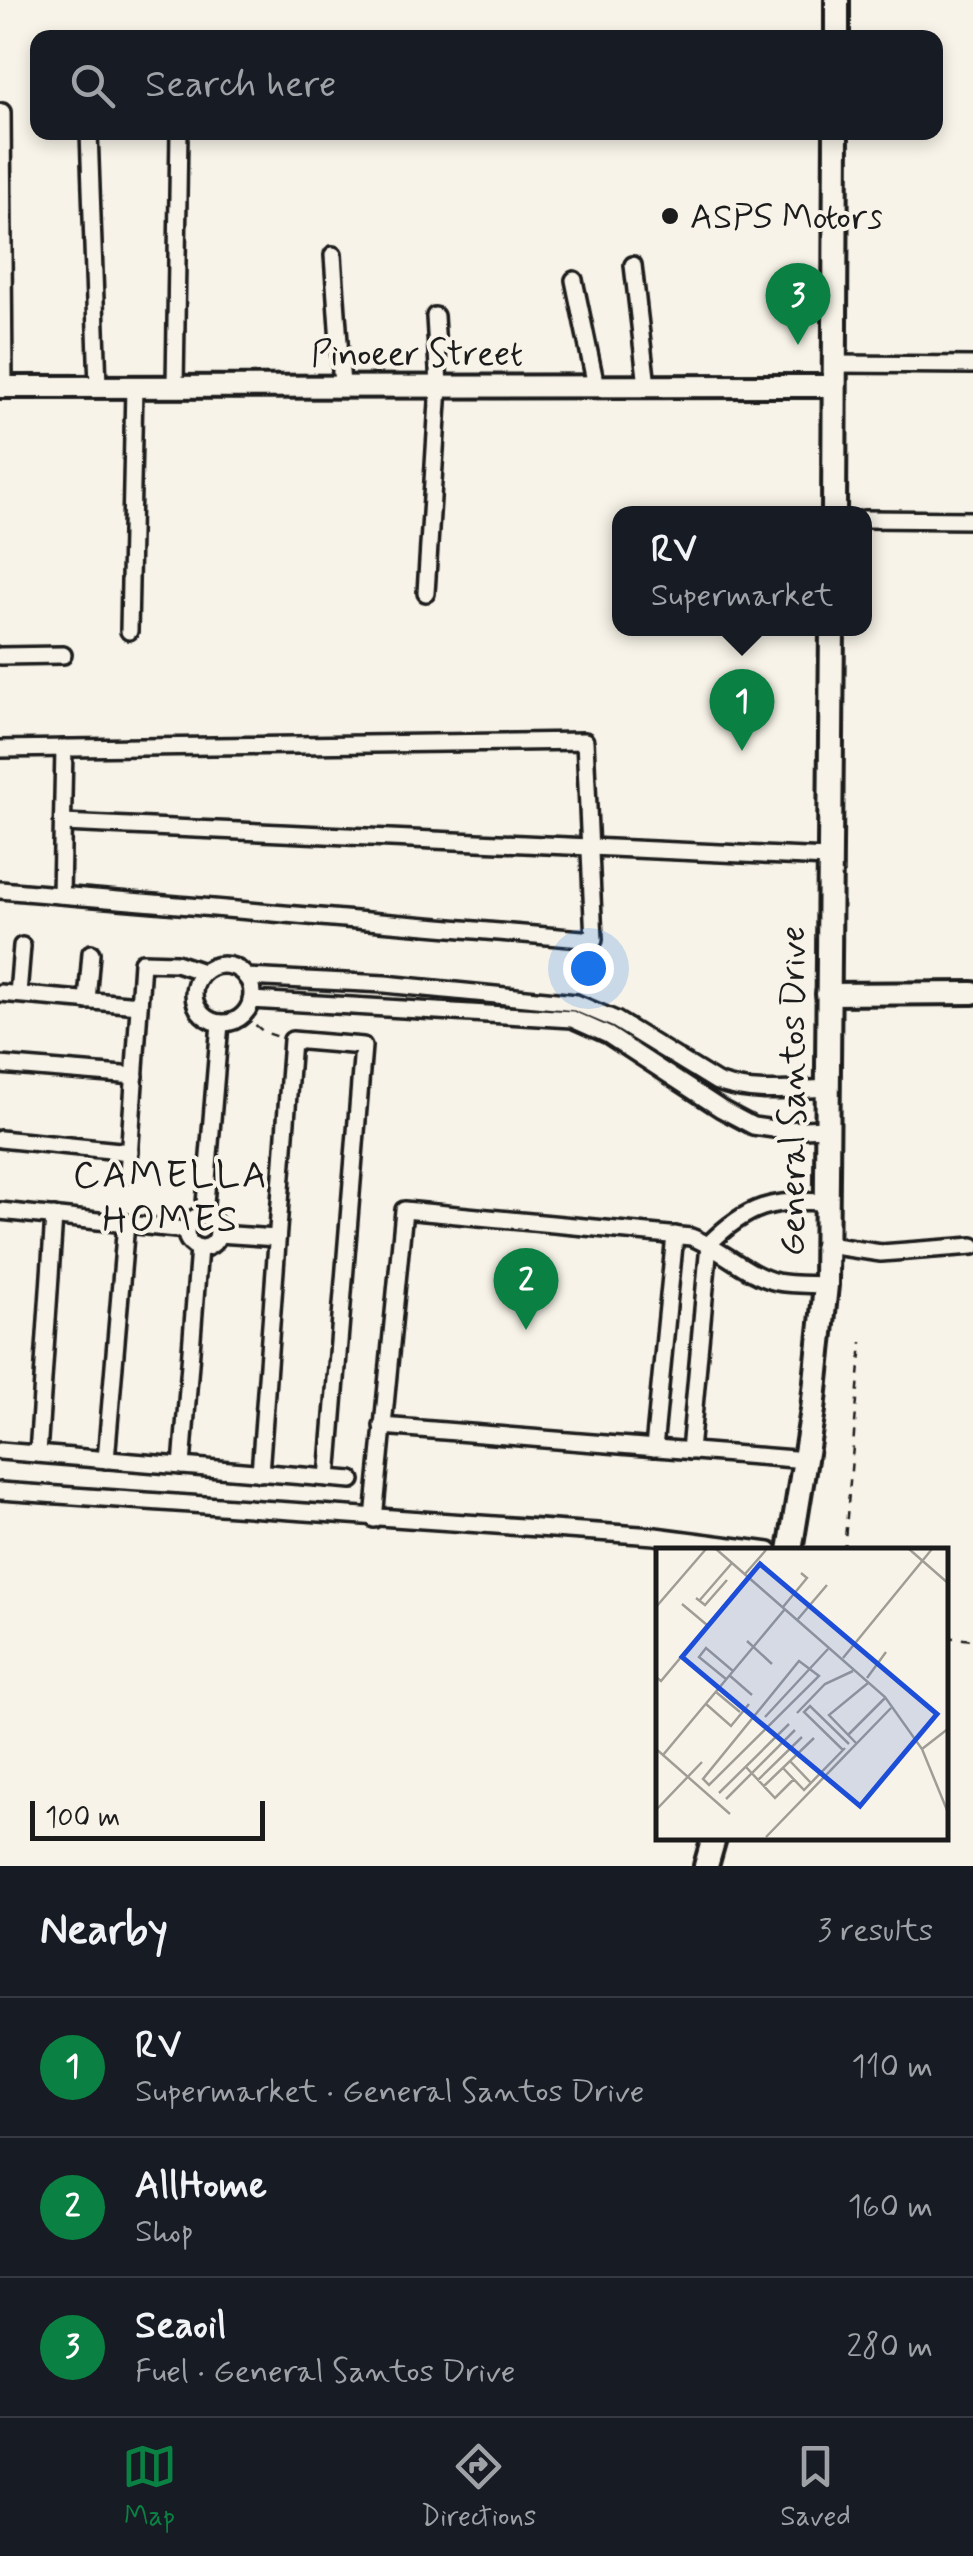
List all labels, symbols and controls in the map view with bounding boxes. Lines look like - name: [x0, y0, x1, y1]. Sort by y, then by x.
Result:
- search box: [30, 30, 943, 140]
- icon: search: [65, 58, 120, 113]
- text: Search here: [145, 61, 336, 110]
- place label: ASPS Motors: [690, 195, 883, 241]
- marker: ASPS Motors: [659, 205, 681, 227]
- pin: 3: [766, 262, 830, 345]
- street label: Pinoeer Street: [311, 332, 523, 378]
- popup: [612, 506, 872, 636]
- text: RV: [651, 526, 697, 575]
- text: Supermarket: [651, 575, 833, 617]
- pin: 1: [710, 668, 774, 751]
- street label: General Santos Drive: [771, 926, 817, 1256]
- your location: [563, 943, 614, 994]
- district label: CAMELLA HOMES: [73, 1152, 269, 1245]
- pin: 2: [494, 1248, 558, 1330]
- inset map: [656, 1548, 948, 1841]
- scale bar: [30, 1796, 265, 1840]
- text: 100 m: [45, 1800, 120, 1837]
- text: Nearby: [40, 1904, 168, 1959]
- text: 3 results: [817, 1910, 933, 1952]
- text: RV: [135, 2022, 181, 2071]
- text: 1: [65, 2046, 80, 2088]
- text: 110 m: [852, 2046, 933, 2088]
- text: Supermarket · General Santos Drive: [135, 2071, 644, 2113]
- text: AllHome: [135, 2162, 267, 2211]
- text: 2: [65, 2186, 80, 2228]
- text: 160 m: [848, 2186, 933, 2228]
- text: Shop: [135, 2211, 194, 2253]
- text: Seaoil: [135, 2302, 226, 2351]
- text: 3: [65, 2326, 80, 2368]
- text: 280 m: [846, 2326, 933, 2368]
- text: Fuel · General Santos Drive: [135, 2351, 515, 2393]
- tab: Map: [122, 2439, 177, 2536]
- tab: Directions: [421, 2439, 536, 2536]
- tab: Saved: [780, 2439, 851, 2536]

